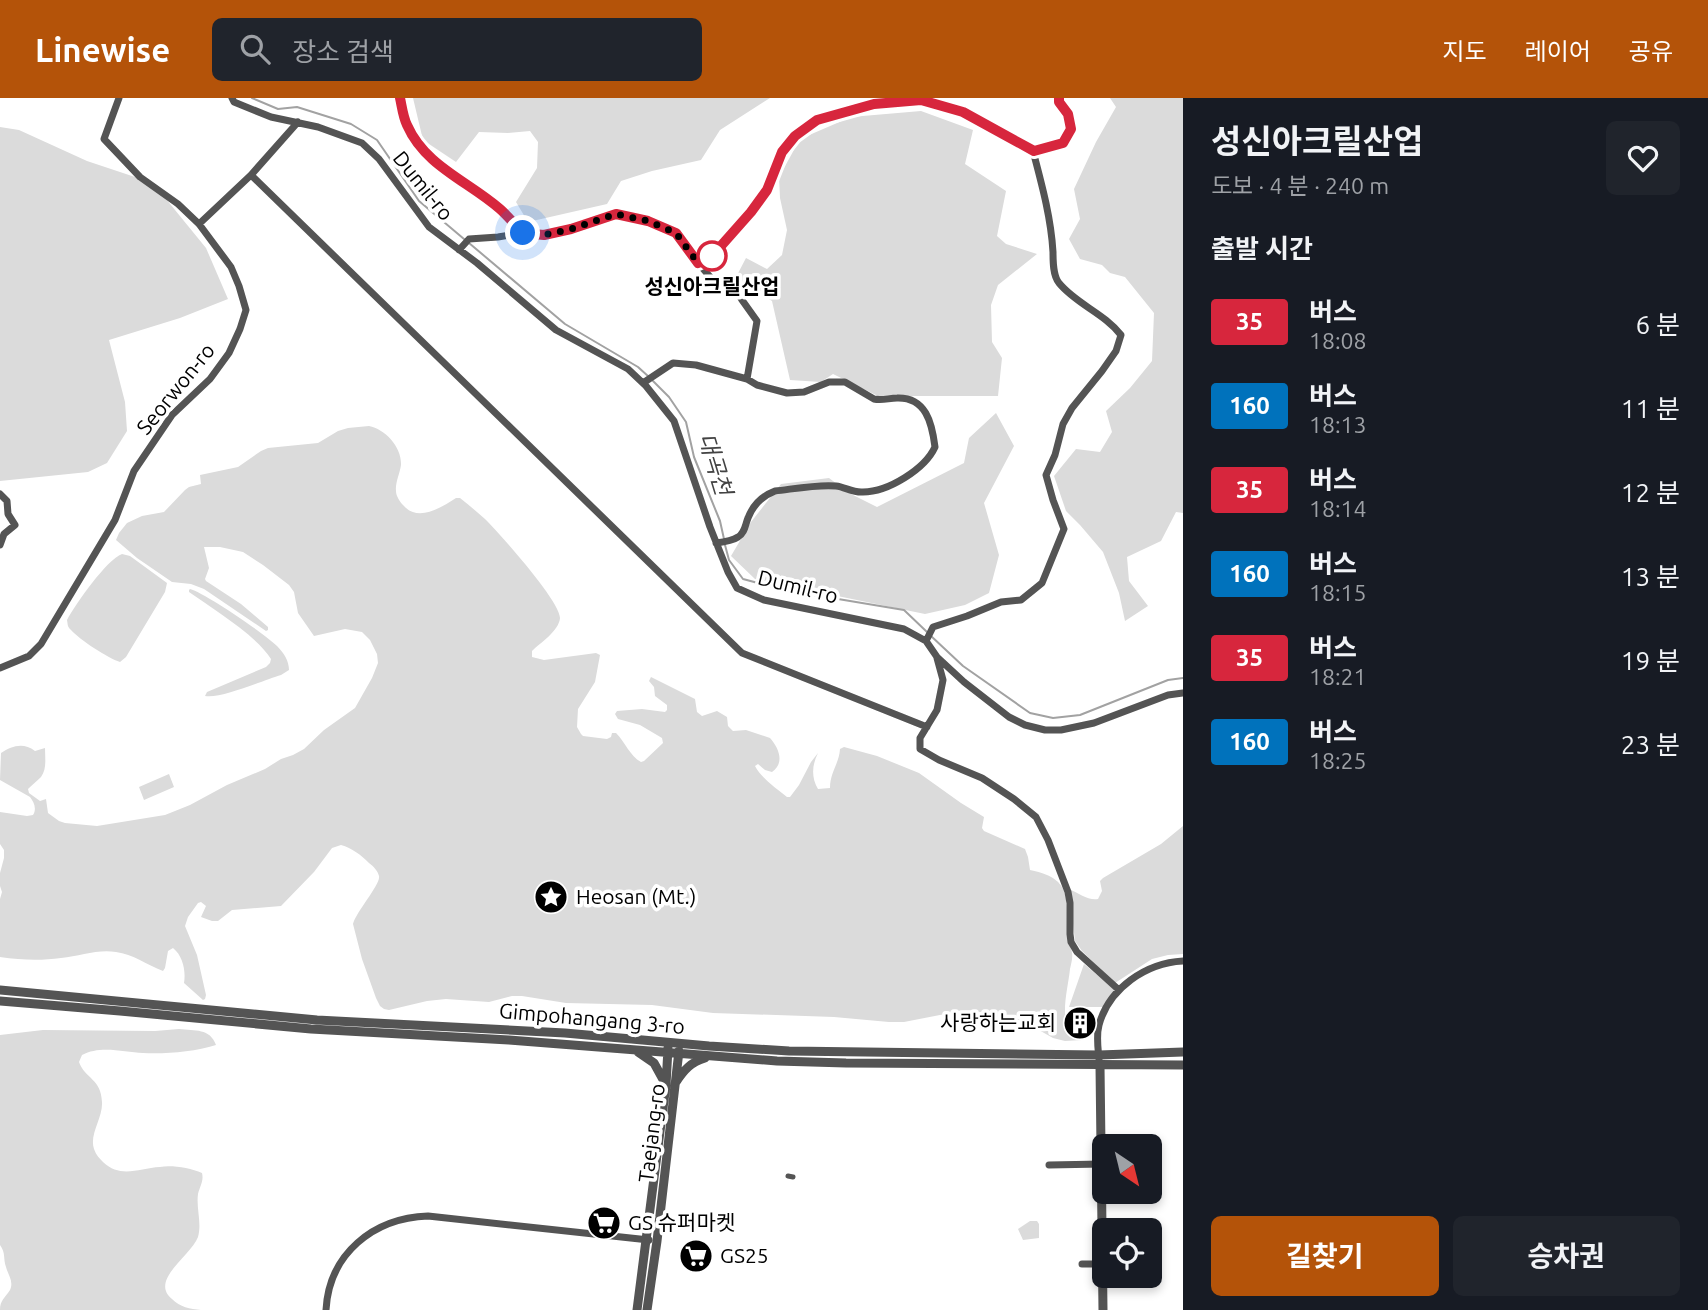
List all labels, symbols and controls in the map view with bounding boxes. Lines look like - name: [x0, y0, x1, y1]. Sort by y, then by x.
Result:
- search box: [212, 18, 702, 81]
- icon: search: [236, 30, 274, 68]
- text: Linewise: [35, 31, 170, 68]
- text: 장소 검색: [292, 37, 394, 66]
- text: 지도: [1442, 38, 1487, 65]
- text: 레이어: [1525, 38, 1591, 65]
- text: 공유: [1629, 38, 1673, 65]
- button: heart: [1606, 121, 1680, 195]
- text: 성신아크릴산업: [1211, 122, 1424, 159]
- street label: Dumil-ro: [389, 146, 459, 225]
- text: 도보 · 4 분 · 240 m: [1211, 173, 1389, 198]
- your location: [505, 215, 540, 250]
- text: 출발 시간: [1211, 234, 1313, 263]
- marker: 성신아크릴산업: [697, 241, 727, 271]
- place label: 성신아크릴산업: [644, 274, 780, 298]
- text: 버스: [1309, 297, 1357, 326]
- text: 35: [1236, 308, 1263, 335]
- text: 6 분: [1635, 310, 1680, 339]
- text: 18:08: [1309, 328, 1367, 353]
- street label: Seorwon-ro: [131, 338, 219, 439]
- text: 버스: [1309, 381, 1357, 410]
- text: 160: [1229, 392, 1270, 419]
- text: 11 분: [1621, 394, 1680, 423]
- text: 18:13: [1309, 412, 1367, 437]
- water label: 대곡천: [694, 430, 738, 501]
- text: 버스: [1309, 465, 1357, 494]
- text: 35: [1236, 476, 1263, 503]
- text: 12 분: [1621, 478, 1680, 507]
- text: 18:14: [1309, 496, 1367, 521]
- text: 버스: [1309, 549, 1357, 578]
- text: 160: [1229, 560, 1270, 587]
- text: 13 분: [1621, 562, 1680, 591]
- street label: Dumil-ro: [756, 564, 841, 608]
- text: 18:15: [1309, 580, 1367, 605]
- text: 버스: [1309, 633, 1357, 662]
- text: 35: [1236, 644, 1263, 671]
- text: 19 분: [1621, 646, 1680, 675]
- text: 18:21: [1309, 664, 1367, 689]
- text: 버스: [1309, 717, 1357, 746]
- text: 160: [1229, 728, 1270, 755]
- text: 23 분: [1621, 730, 1680, 759]
- text: 18:25: [1309, 748, 1367, 773]
- place icon: Heosan (Mt.): [532, 878, 570, 916]
- place label: Heosan (Mt.): [576, 884, 696, 908]
- street label: Gimpohangang 3-ro: [498, 998, 686, 1038]
- building icon: 사랑하는교회: [1061, 1004, 1099, 1042]
- place label: 사랑하는교회: [940, 1010, 1056, 1034]
- street label: Taejang-ro: [633, 1082, 669, 1184]
- north arrow: [1092, 1134, 1162, 1204]
- map controls: [1092, 1134, 1162, 1288]
- supermarket icon: GS 슈퍼마켓: [585, 1204, 623, 1242]
- place label: GS 슈퍼마켓: [628, 1210, 735, 1234]
- button: 길찾기: [1211, 1216, 1439, 1296]
- button: 승차권: [1453, 1216, 1680, 1296]
- button: locate: [1092, 1218, 1162, 1288]
- supermarket icon: GS25: [677, 1237, 715, 1275]
- place label: GS25: [720, 1243, 769, 1267]

